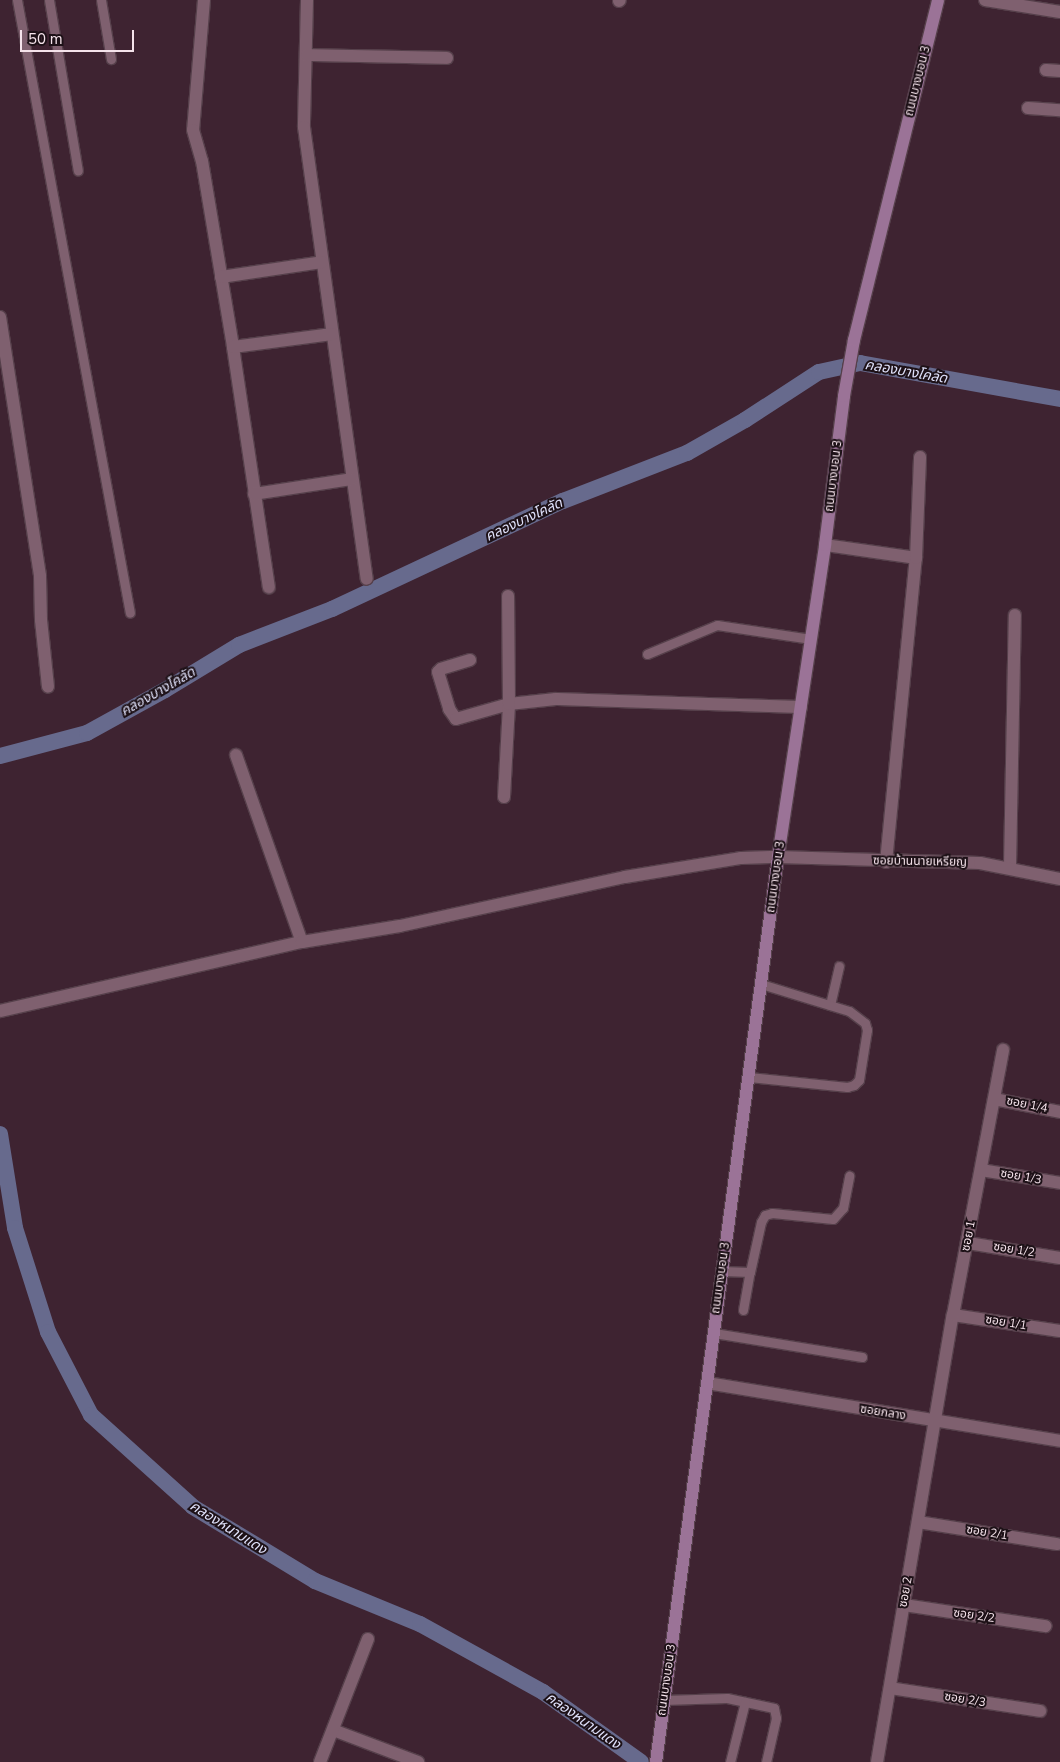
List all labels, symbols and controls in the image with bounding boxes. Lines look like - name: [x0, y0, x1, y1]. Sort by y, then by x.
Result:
- scale bar: [22, 20, 136, 52]
- text: 50 m: [28, 29, 63, 49]
- street label: ถนนบางบอน 3: [902, 44, 934, 118]
- water label: คลองบางโคลัด: [864, 357, 948, 387]
- street label: ถนนบางบอน 3: [822, 439, 846, 513]
- water label: คลองบางโคลัด: [483, 495, 565, 545]
- water label: คลองบางโคลัด: [118, 664, 198, 720]
- street label: ถนนบางบอน 3: [764, 840, 788, 914]
- street label: ซอยบ้านนายเหรียญ: [873, 854, 967, 870]
- street label: ซอย 1/4: [1005, 1094, 1049, 1116]
- street label: ซอย 1/3: [999, 1166, 1043, 1188]
- street label: ซอย 1: [959, 1219, 979, 1253]
- street label: ซอย 1/2: [992, 1240, 1036, 1260]
- street label: ถนนบางบอน 3: [709, 1241, 733, 1315]
- street label: ซอย 1/1: [984, 1313, 1028, 1333]
- street label: ซอยกลาง: [859, 1402, 907, 1424]
- water label: คลองหนามแดง: [187, 1498, 269, 1558]
- street label: ซอย 2/1: [965, 1523, 1009, 1543]
- street label: ซอย 2: [896, 1575, 916, 1609]
- street label: ซอย 2/2: [952, 1606, 996, 1626]
- street label: ถนนบางบอน 3: [655, 1643, 679, 1717]
- water label: คลองหนามแดง: [542, 1689, 624, 1753]
- street label: ซอย 2/3: [943, 1690, 987, 1710]

